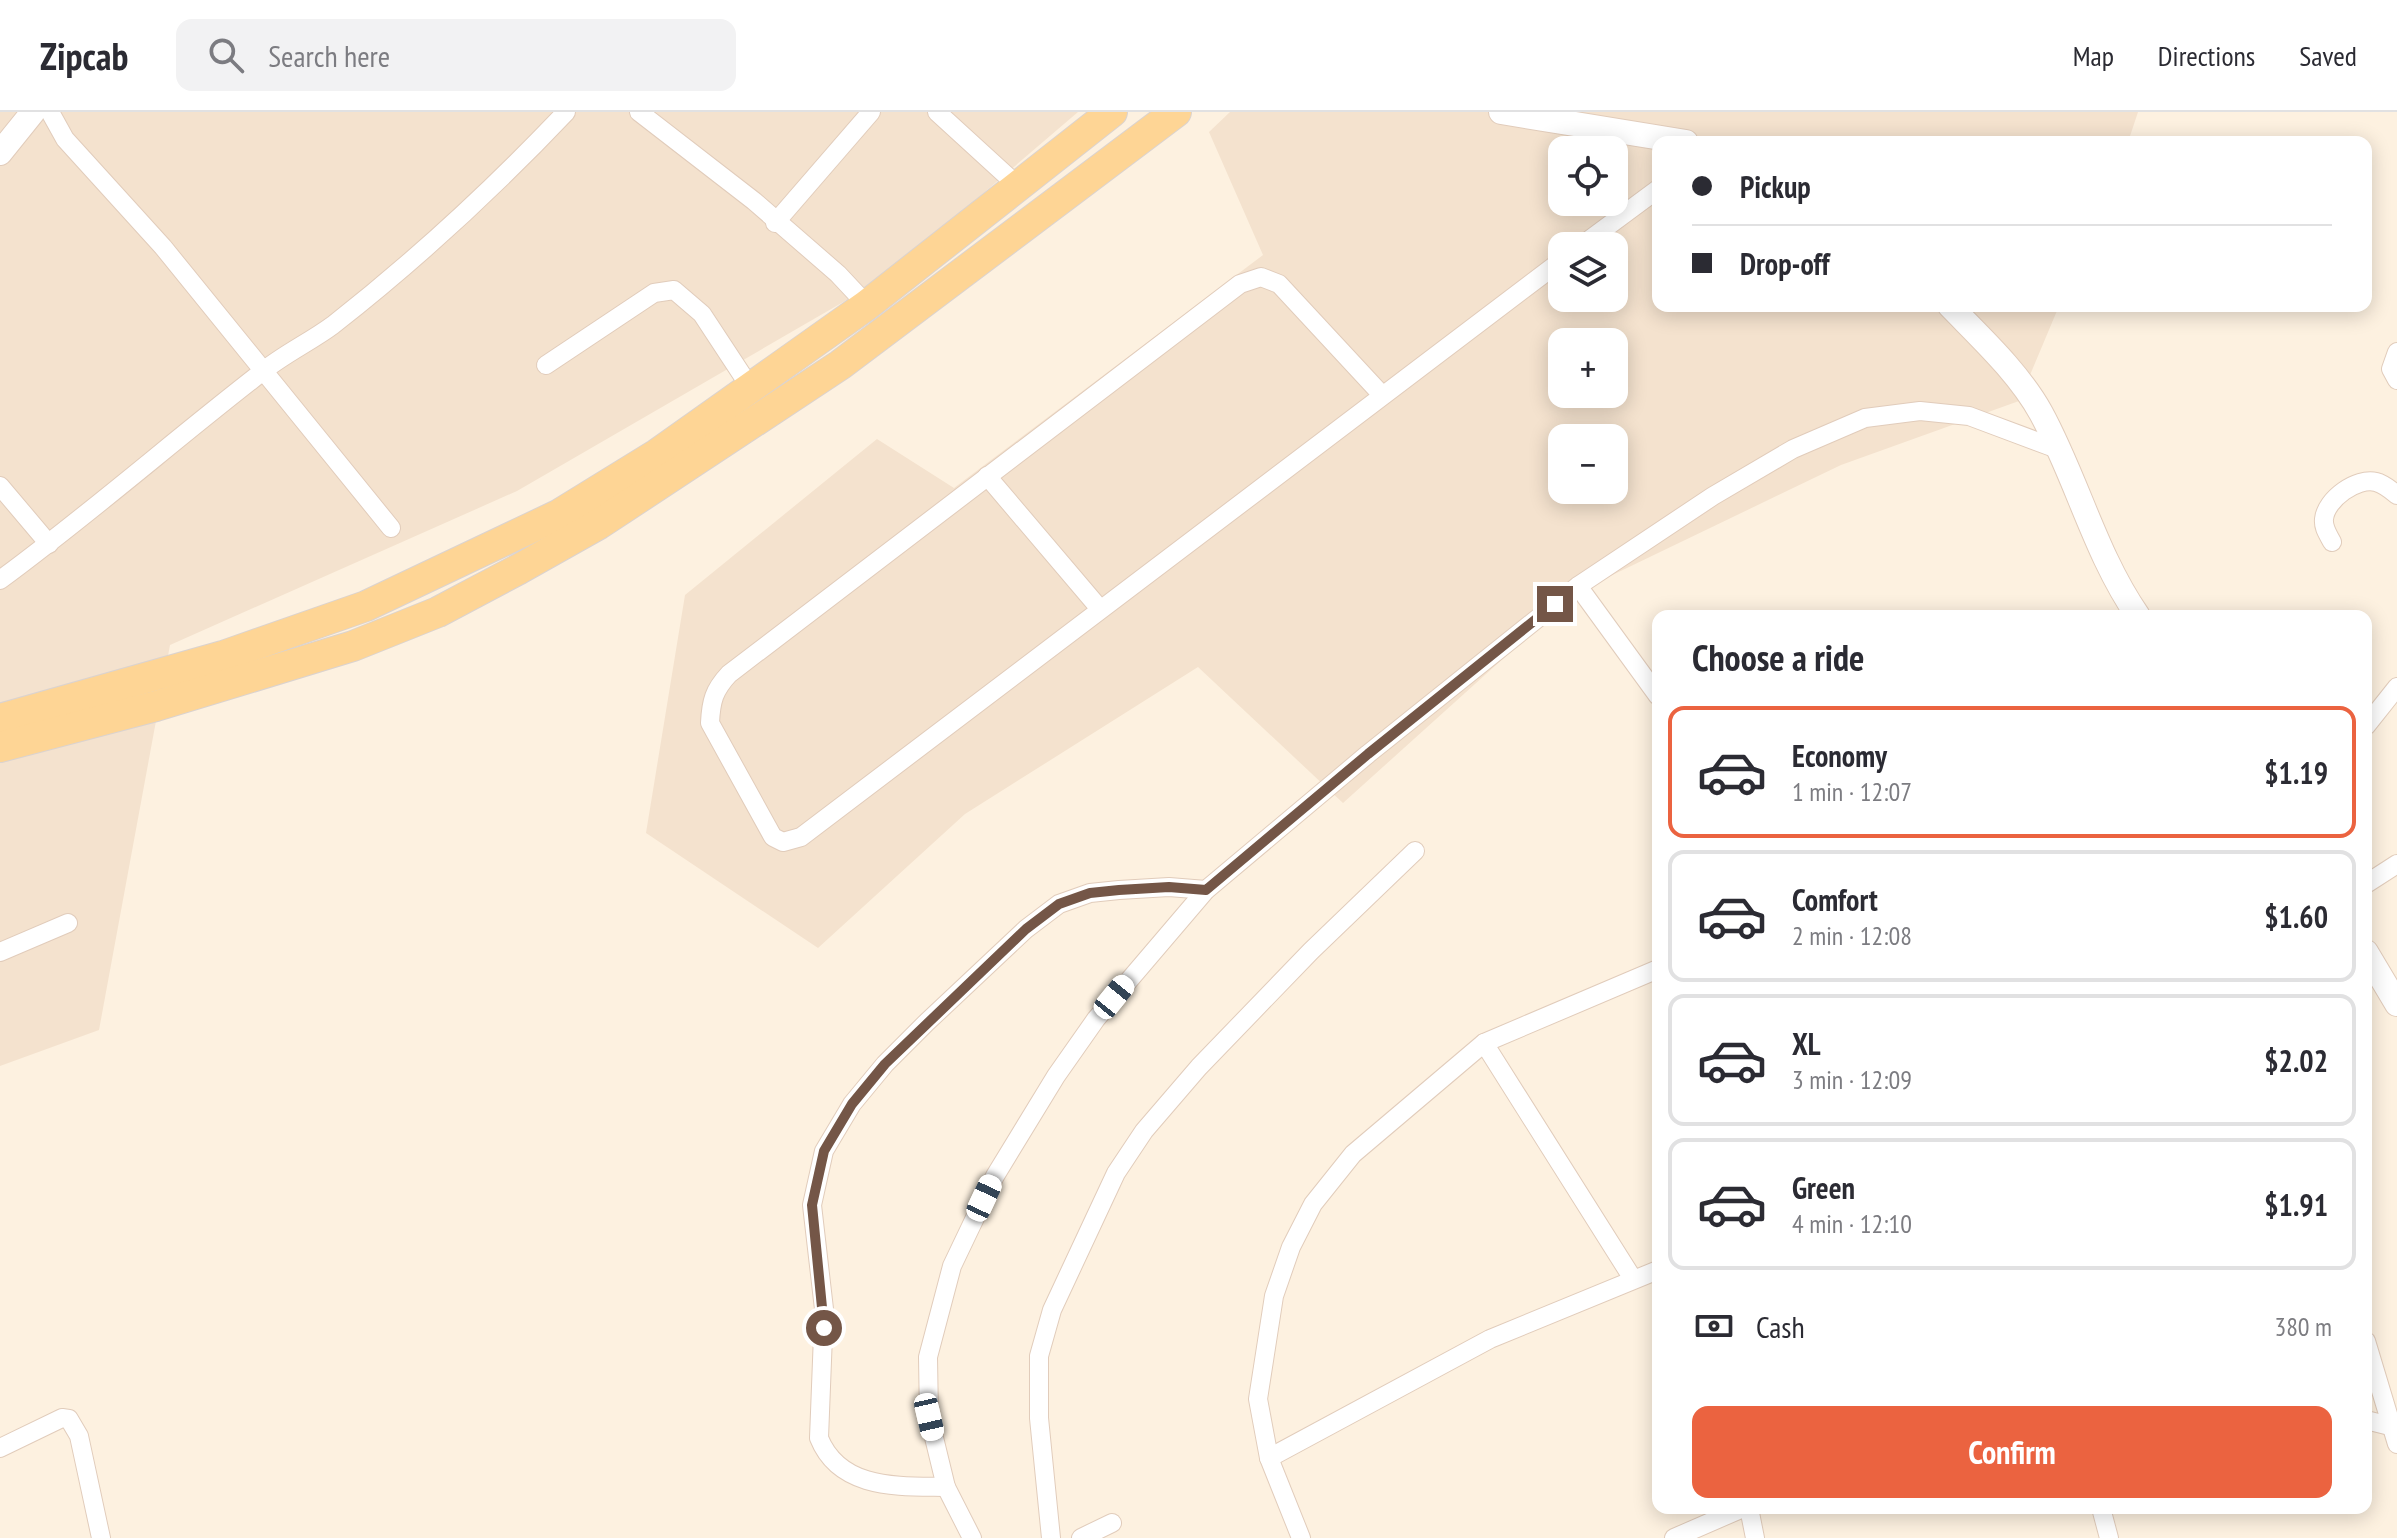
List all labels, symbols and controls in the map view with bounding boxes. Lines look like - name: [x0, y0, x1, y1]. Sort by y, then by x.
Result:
- search box: [176, 19, 736, 91]
- text: Zipcab: [40, 31, 128, 80]
- icon: search: [204, 33, 248, 77]
- text: Search here: [268, 36, 390, 75]
- text: Map: [2073, 37, 2114, 74]
- text: Directions: [2158, 37, 2255, 74]
- text: Saved: [2299, 37, 2357, 74]
- map controls: [1548, 136, 1628, 504]
- button: locate: [1548, 136, 1628, 216]
- text: Pickup: [1740, 167, 1811, 206]
- button: layers: [1548, 232, 1628, 312]
- text: Drop-off: [1740, 244, 1830, 283]
- button: +: [1548, 328, 1628, 408]
- button: −: [1548, 424, 1628, 504]
- route end: [1537, 586, 1573, 622]
- text: Choose a ride: [1692, 634, 1864, 681]
- icon: car: [1696, 736, 1768, 808]
- text: Economy: [1792, 736, 1887, 775]
- text: $1.19: [2264, 753, 2328, 792]
- text: 1 min · 12:07: [1792, 775, 1912, 808]
- icon: car: [1696, 880, 1768, 952]
- text: Comfort: [1792, 880, 1878, 919]
- text: $1.60: [2264, 897, 2328, 936]
- text: 2 min · 12:08: [1792, 919, 1912, 952]
- car: [1090, 971, 1138, 1023]
- icon: car: [1696, 1024, 1768, 1096]
- text: XL: [1792, 1024, 1821, 1063]
- text: $2.02: [2264, 1041, 2328, 1080]
- text: 3 min · 12:09: [1792, 1063, 1912, 1096]
- icon: car: [1696, 1168, 1768, 1240]
- text: Green: [1792, 1168, 1855, 1207]
- car: [963, 1171, 1005, 1225]
- text: $1.91: [2264, 1185, 2328, 1224]
- text: 4 min · 12:10: [1792, 1207, 1912, 1240]
- icon: cash: [1692, 1304, 1736, 1348]
- text: Cash: [1756, 1307, 1805, 1346]
- route start: [806, 1310, 842, 1346]
- text: 380 m: [2274, 1310, 2332, 1343]
- car: [912, 1391, 946, 1443]
- button: Confirm: [1692, 1406, 2332, 1498]

